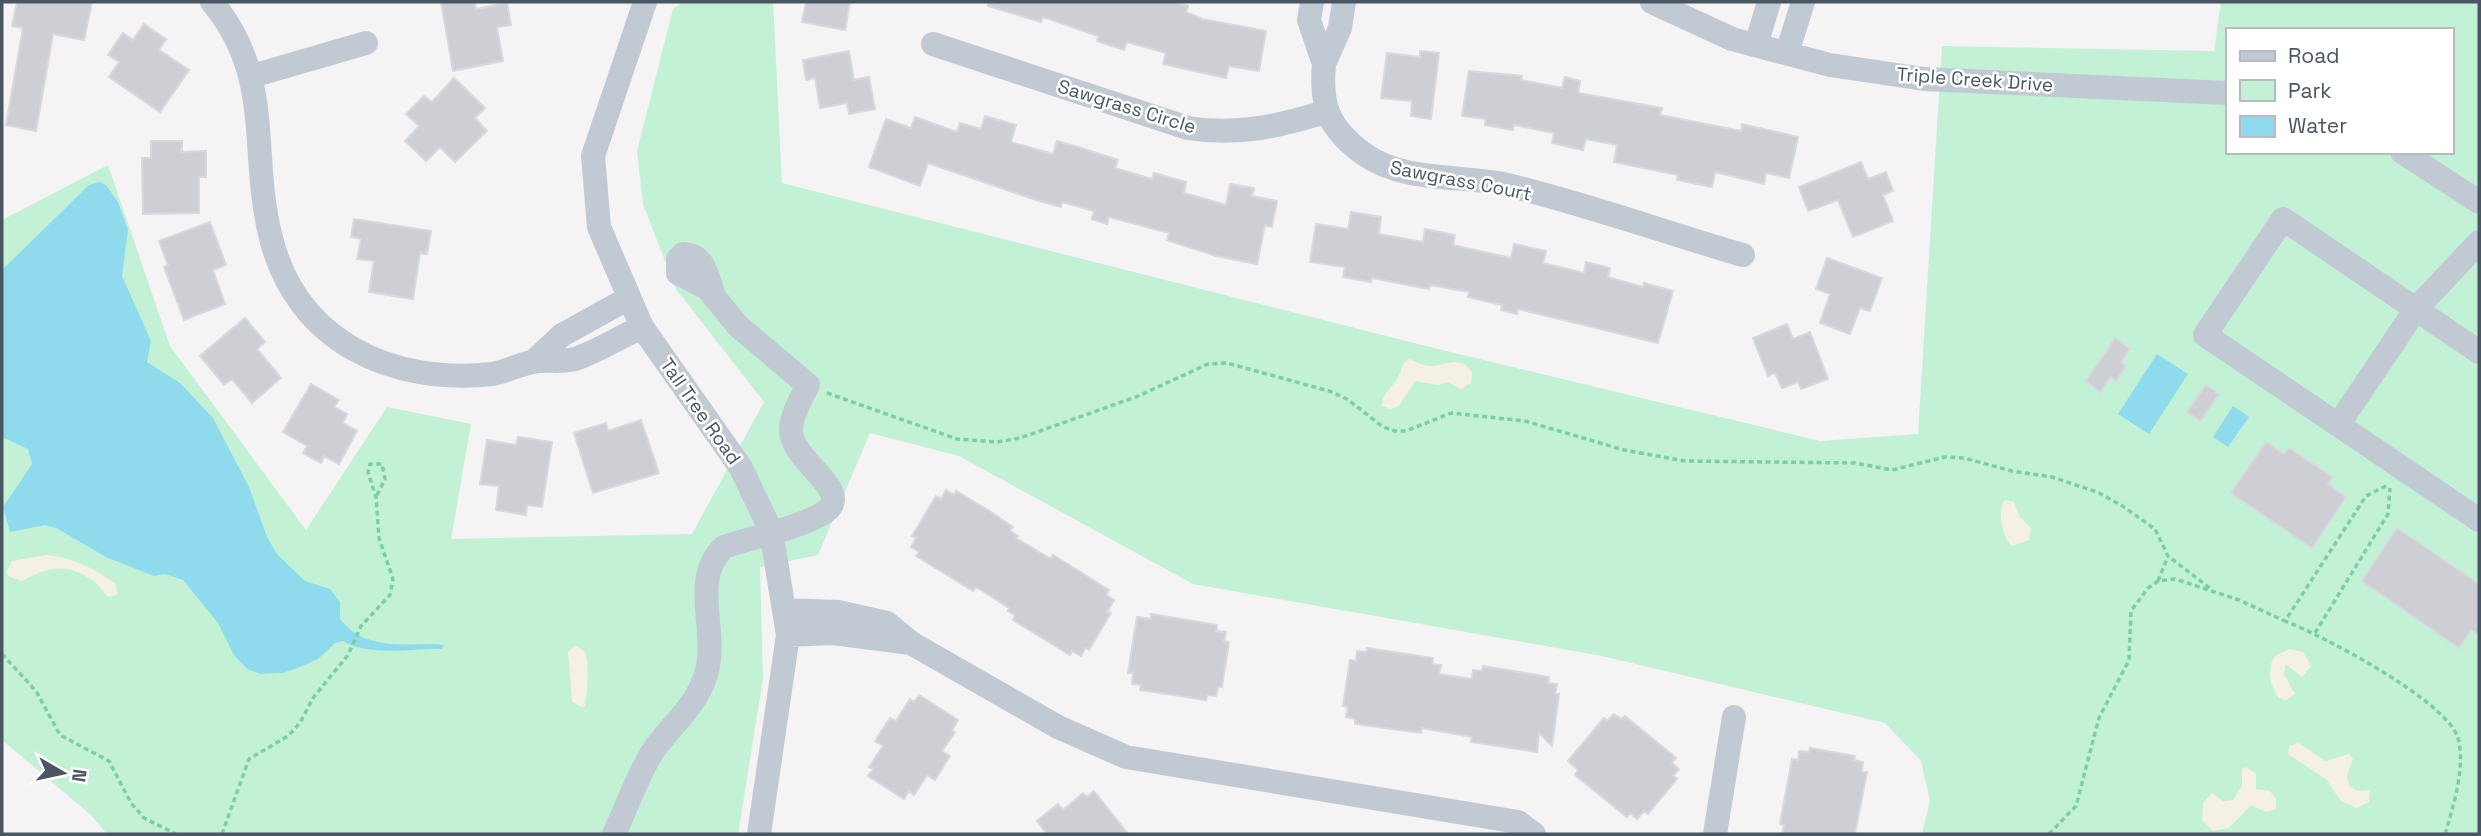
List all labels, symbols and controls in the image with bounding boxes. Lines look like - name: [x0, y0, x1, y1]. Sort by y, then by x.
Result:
- legend: [2226, 28, 2453, 154]
- text: Road: [2288, 42, 2340, 69]
- street label: Triple Creek Drive: [1896, 62, 2054, 97]
- street label: Sawgrass Circle: [1055, 74, 1199, 139]
- text: Park: [2288, 77, 2332, 104]
- text: Water: [2288, 112, 2347, 139]
- street label: Sawgrass Court: [1388, 155, 1534, 206]
- street label: Tall Tree Road: [655, 353, 747, 470]
- north arrow: [28, 738, 98, 808]
- text: N: [66, 767, 93, 784]

